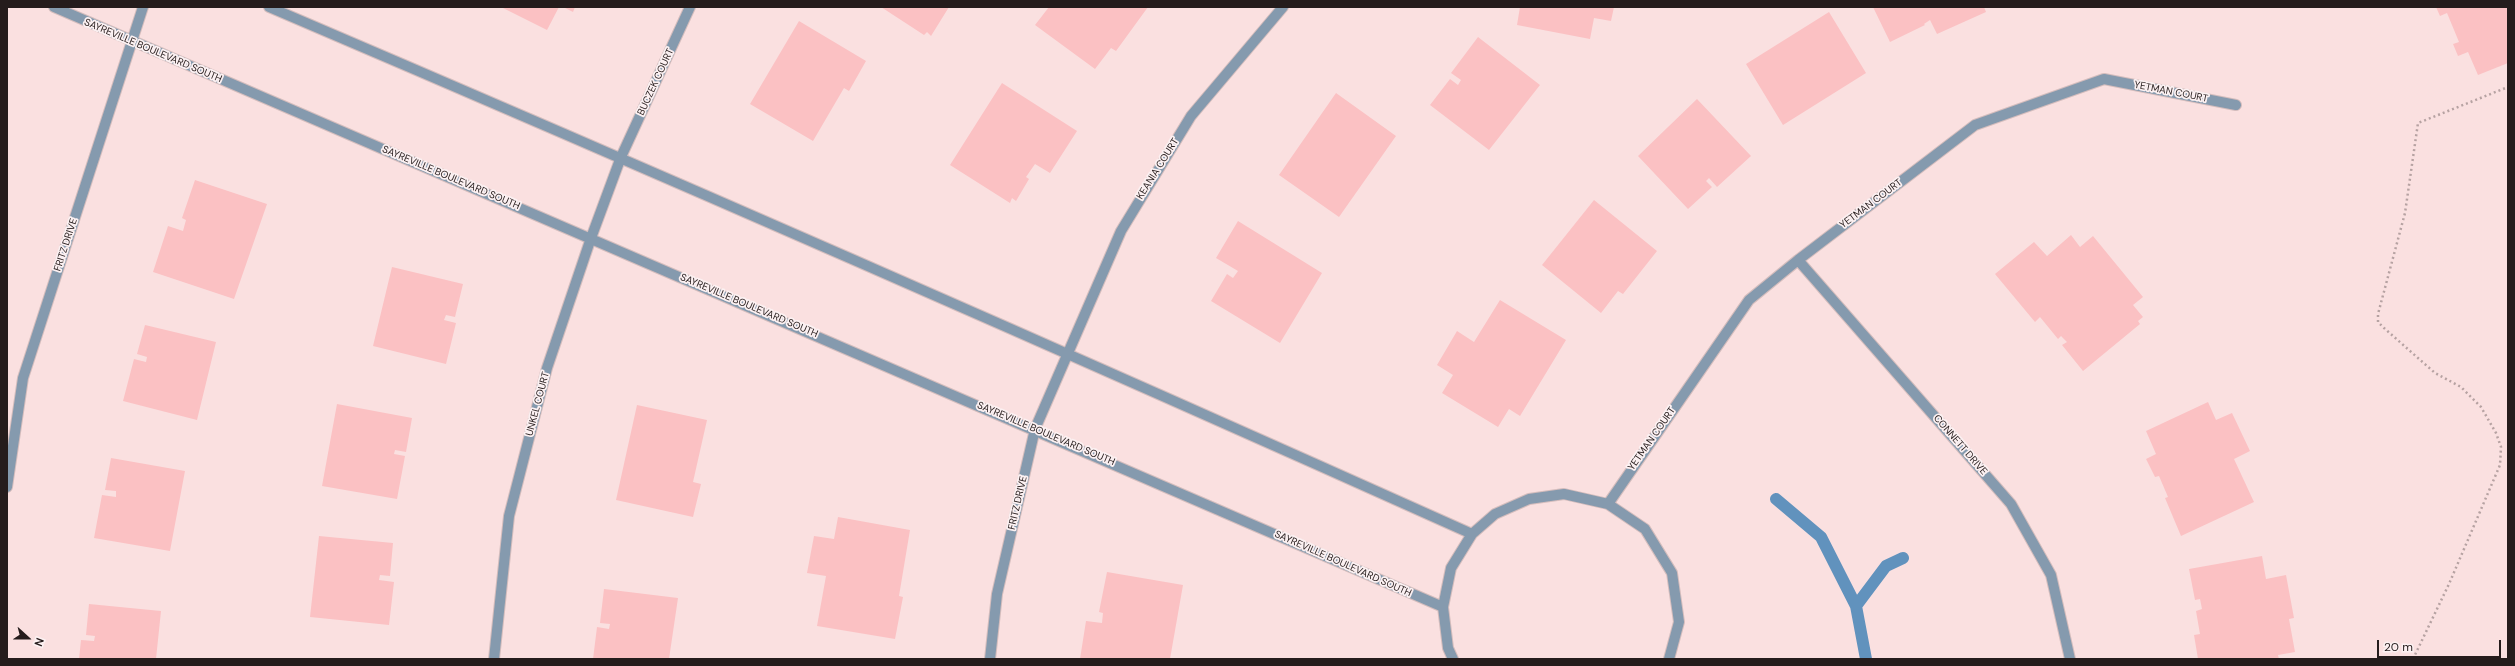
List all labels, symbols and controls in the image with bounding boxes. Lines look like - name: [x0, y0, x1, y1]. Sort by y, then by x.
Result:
- street label: SAYREVILLE BOULEVARD SOUTH: [82, 16, 224, 86]
- street label: BUCZEK COURT: [635, 47, 677, 117]
- street label: YETMAN COURT: [2133, 79, 2209, 105]
- street label: KEANIA COURT: [1134, 136, 1182, 202]
- street label: SAYREVILLE BOULEVARD SOUTH: [380, 143, 522, 213]
- street label: YETMAN COURT: [1838, 177, 1904, 231]
- street label: FRITZ DRIVE: [52, 217, 80, 273]
- street label: SAYREVILLE BOULEVARD SOUTH: [678, 271, 820, 341]
- street label: UNKEL COURT: [524, 371, 552, 437]
- street label: SAYREVILLE BOULEVARD SOUTH: [975, 399, 1117, 469]
- street label: YETMAN COURT: [1626, 405, 1678, 473]
- street label: CONNETT DRIVE: [1931, 412, 1989, 478]
- street label: FRITZ DRIVE: [1006, 475, 1030, 531]
- street label: SAYREVILLE BOULEVARD SOUTH: [1273, 528, 1413, 600]
- north arrow: [8, 618, 48, 658]
- scale bar: [2379, 632, 2503, 658]
- text: N: [31, 636, 47, 649]
- text: 20 m: [2384, 639, 2413, 655]

